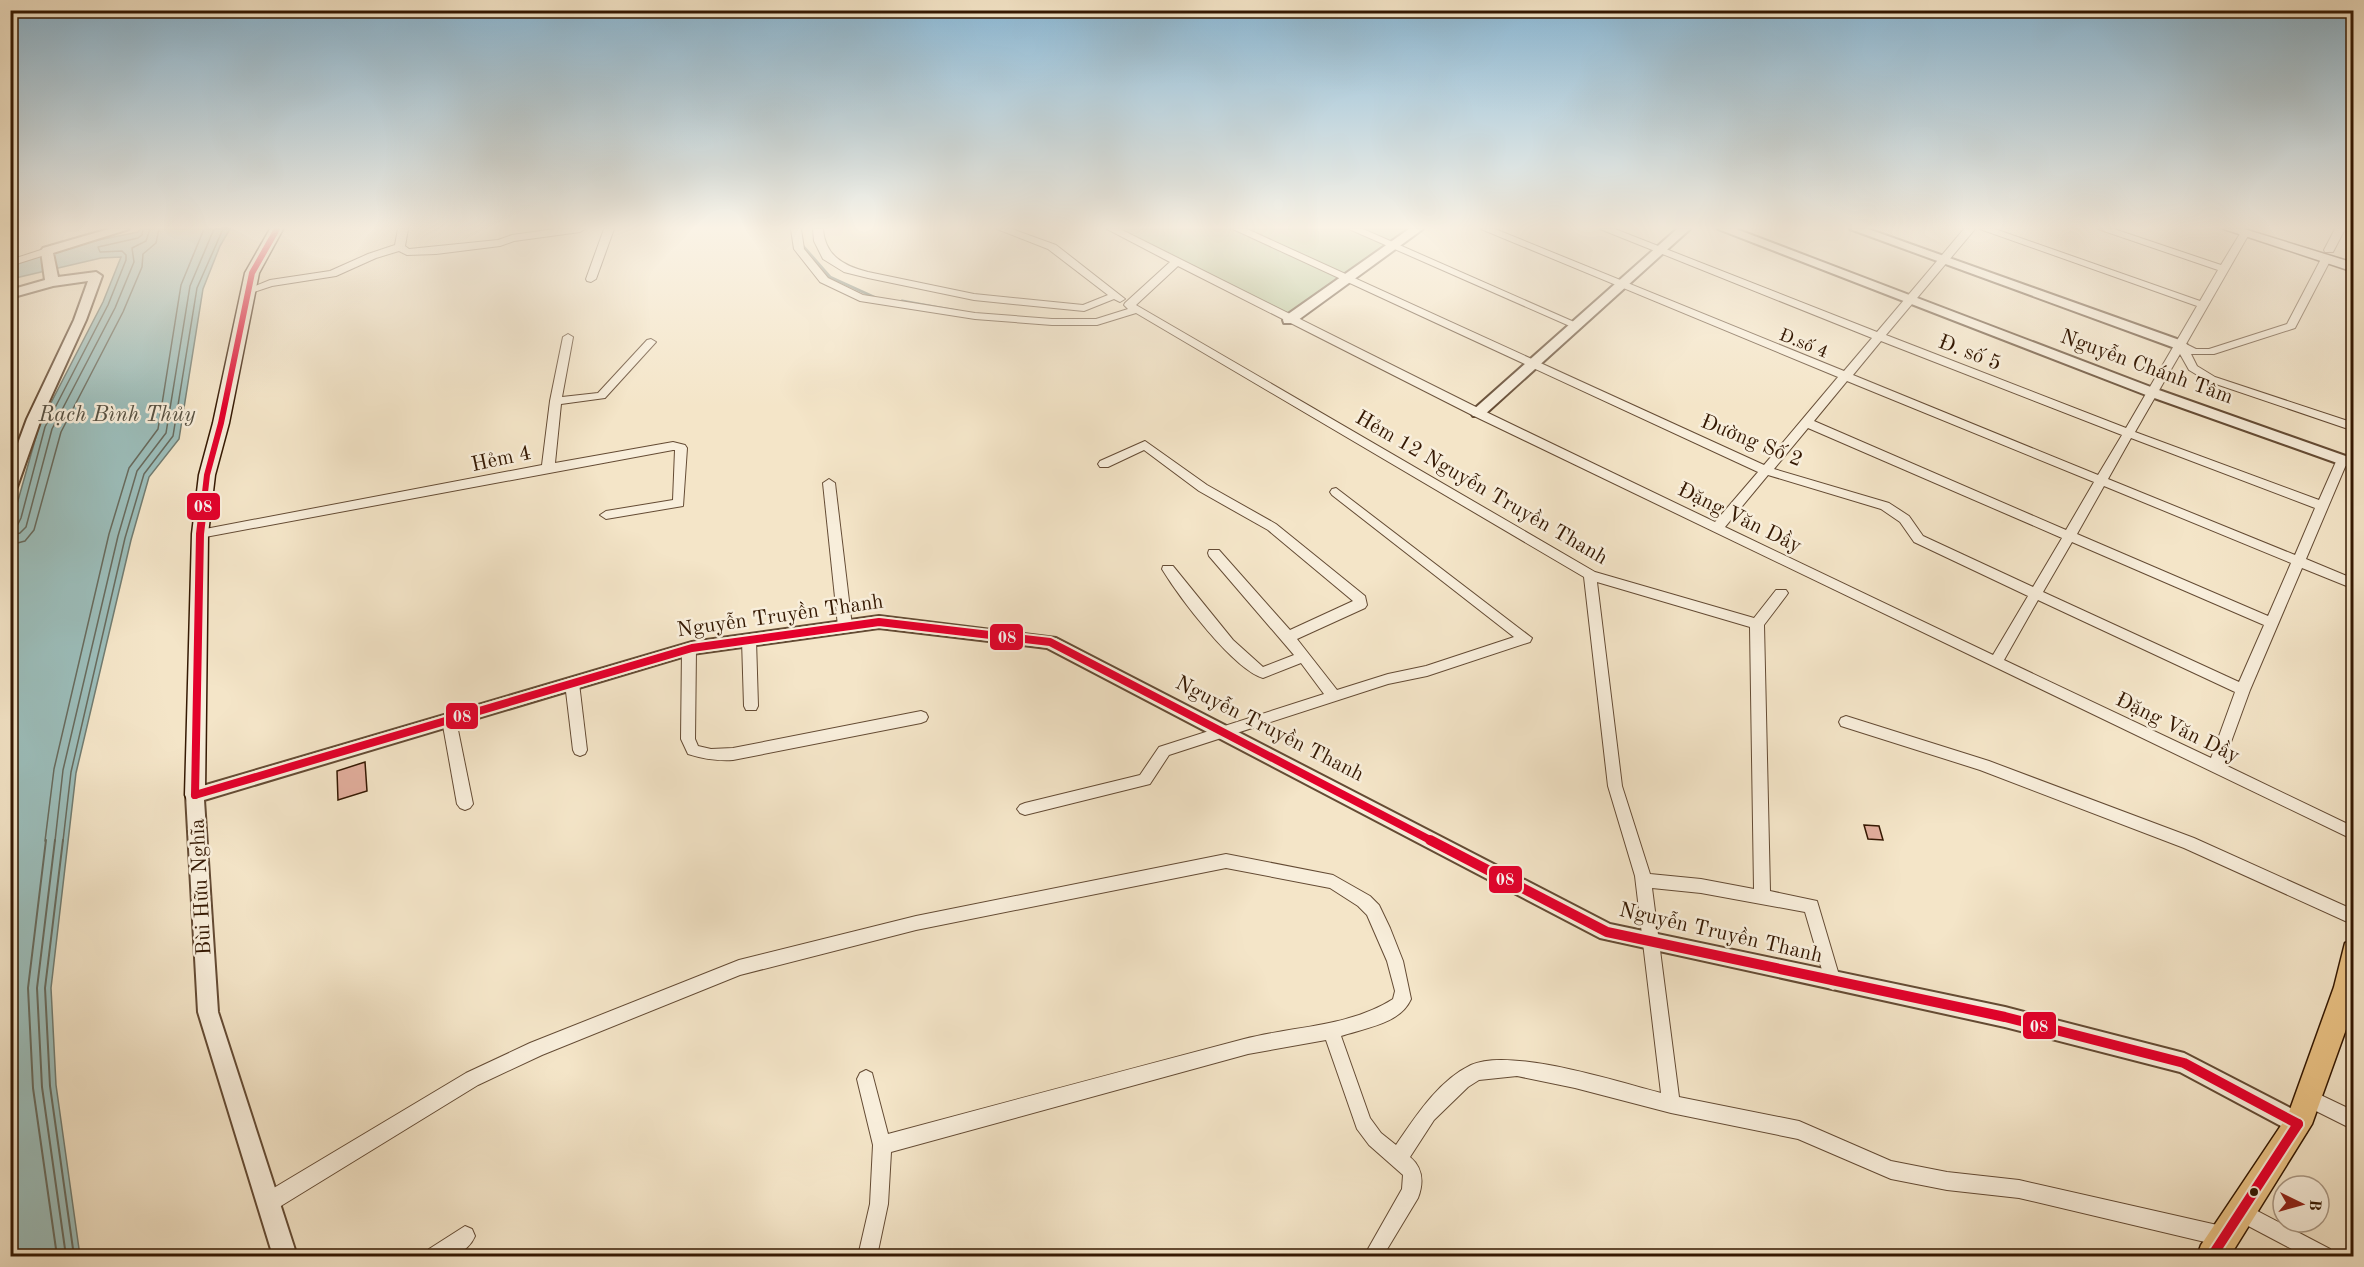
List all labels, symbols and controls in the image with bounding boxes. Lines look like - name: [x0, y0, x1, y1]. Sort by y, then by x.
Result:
- street label: Đ.số 4: [1777, 325, 1831, 362]
- street label: Nguyễn Chánh Tâm: [2057, 325, 2236, 408]
- street label: Đ. số 5: [1935, 331, 2004, 375]
- water label: Rạch Bình Thủy: [37, 404, 196, 426]
- street label: Hẻm 12 Nguyễn Truyền Thanh: [1352, 406, 1612, 569]
- street label: Đường Số 2: [1698, 411, 1806, 471]
- street label: Hẻm 4: [469, 443, 533, 476]
- street label: Đặng Văn Dầy: [1674, 477, 1806, 557]
- line badge: 08: [186, 492, 221, 521]
- text: 08: [194, 500, 212, 516]
- street label: Nguyễn Truyền Thanh: [675, 590, 885, 641]
- line badge: 08: [989, 623, 1024, 651]
- text: 08: [998, 631, 1016, 647]
- street label: Nguyễn Truyền Thanh: [1172, 671, 1368, 786]
- street label: Đặng Văn Dầy: [2112, 687, 2244, 767]
- line badge: 08: [445, 702, 479, 730]
- text: 08: [453, 710, 471, 726]
- street label: Bùi Hữu Nghĩa: [187, 818, 216, 956]
- line badge: 08: [1488, 865, 1523, 894]
- text: 08: [1496, 873, 1514, 889]
- street label: Nguyễn Truyền Thanh: [1617, 898, 1825, 967]
- line badge: 08: [2022, 1011, 2057, 1040]
- text: 08: [2030, 1020, 2048, 1036]
- north arrow: [2271, 1174, 2331, 1234]
- unlabelled marker: [2248, 1186, 2260, 1198]
- text: B: [2305, 1199, 2322, 1211]

